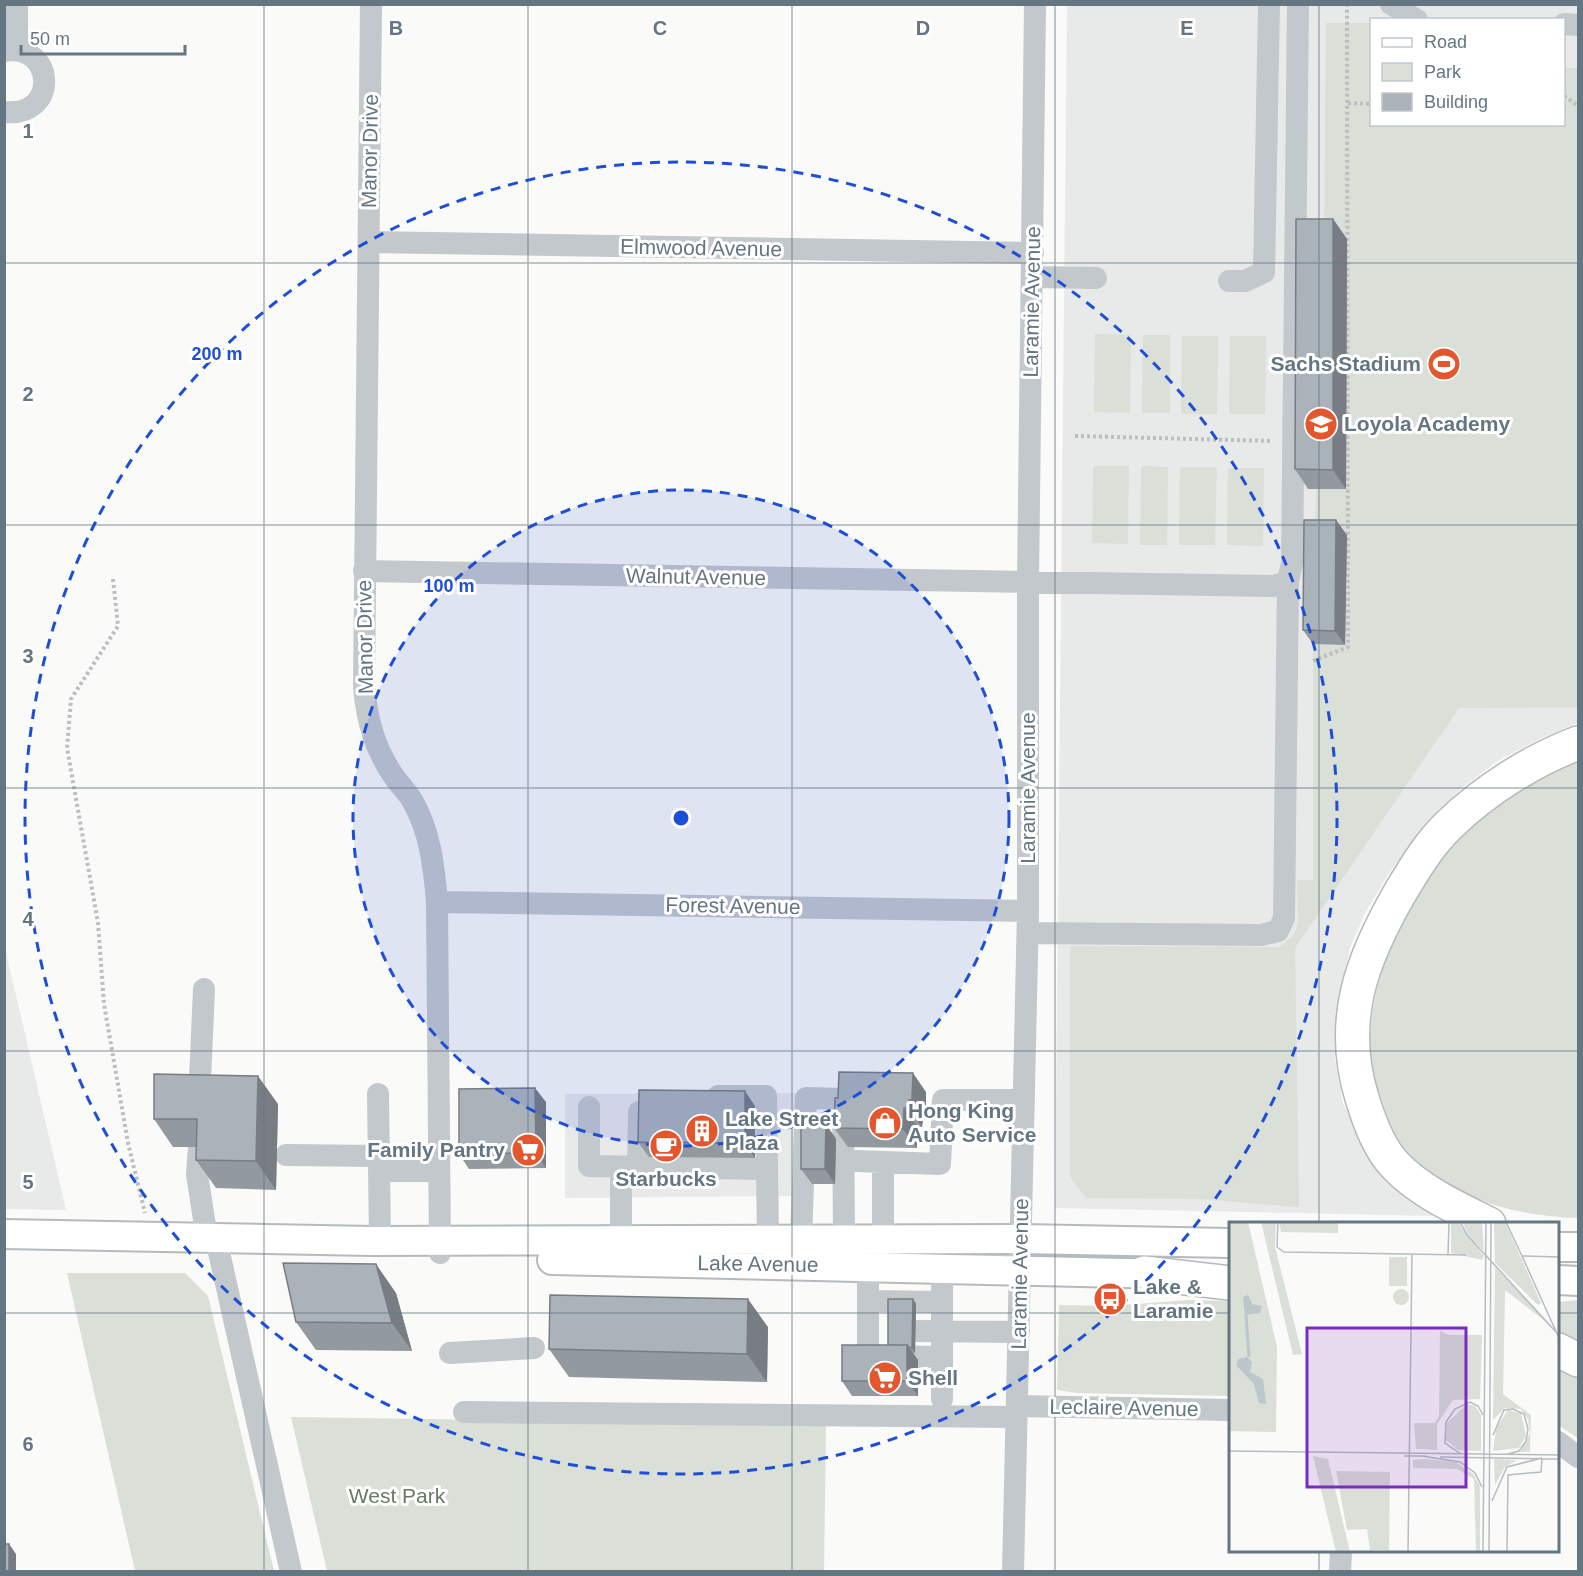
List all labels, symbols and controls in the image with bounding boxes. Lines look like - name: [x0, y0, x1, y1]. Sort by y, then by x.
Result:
- text: B: [389, 17, 403, 39]
- text: C: [653, 17, 667, 39]
- text: D: [916, 17, 930, 39]
- text: E: [1180, 17, 1194, 39]
- scale bar: [21, 18, 184, 56]
- legend: [1370, 18, 1565, 126]
- text: 50 m: [30, 29, 70, 49]
- text: Road: [1424, 32, 1467, 52]
- text: Park: [1424, 62, 1462, 82]
- text: Building: [1424, 92, 1488, 112]
- street label: Manor Drive: [357, 94, 382, 208]
- text: 1: [22, 120, 34, 142]
- street label: Laramie Avenue: [1019, 226, 1044, 378]
- street label: Elmwood Avenue: [620, 235, 782, 260]
- text: 200 m: [191, 344, 243, 364]
- sports icon: Sachs Stadium: [1426, 346, 1462, 382]
- place label: Sachs Stadium: [1270, 352, 1421, 375]
- text: 2: [22, 383, 34, 405]
- school or university icon: Loyola Academy: [1303, 406, 1339, 442]
- place label: Loyola Academy: [1344, 412, 1510, 435]
- street label: Walnut Avenue: [626, 564, 766, 589]
- text: 100 m: [423, 576, 475, 596]
- street label: Manor Drive: [352, 580, 377, 694]
- text: 3: [22, 645, 34, 667]
- street label: Laramie Avenue: [1016, 712, 1039, 864]
- centre of rings: [671, 808, 691, 828]
- street label: Forest Avenue: [665, 893, 801, 918]
- text: 4: [22, 908, 34, 930]
- place label: Hong King Auto Service: [908, 1099, 1036, 1146]
- shop icon: Hong King Auto Service: [867, 1105, 903, 1141]
- place label: Lake Street Plaza: [725, 1107, 838, 1154]
- building icon: Lake Street Plaza: [684, 1113, 720, 1149]
- cafe icon: Starbucks: [648, 1128, 684, 1164]
- supermarket icon: Family Pantry: [510, 1132, 546, 1168]
- place label: Family Pantry: [367, 1138, 505, 1161]
- place label: Starbucks: [615, 1167, 717, 1190]
- text: 5: [22, 1171, 34, 1193]
- street label: Laramie Avenue: [1007, 1198, 1032, 1350]
- inset map: [1229, 1222, 1559, 1552]
- street label: Lake Avenue: [697, 1251, 819, 1276]
- place label: Lake & Laramie: [1133, 1275, 1214, 1322]
- bus stop icon: Lake & Laramie: [1092, 1281, 1128, 1317]
- supermarket icon: Shell: [867, 1360, 903, 1396]
- place label: Shell: [908, 1366, 958, 1389]
- street label: Leclaire Avenue: [1049, 1395, 1199, 1420]
- text: 6: [22, 1433, 34, 1455]
- park label: West Park: [349, 1484, 446, 1507]

